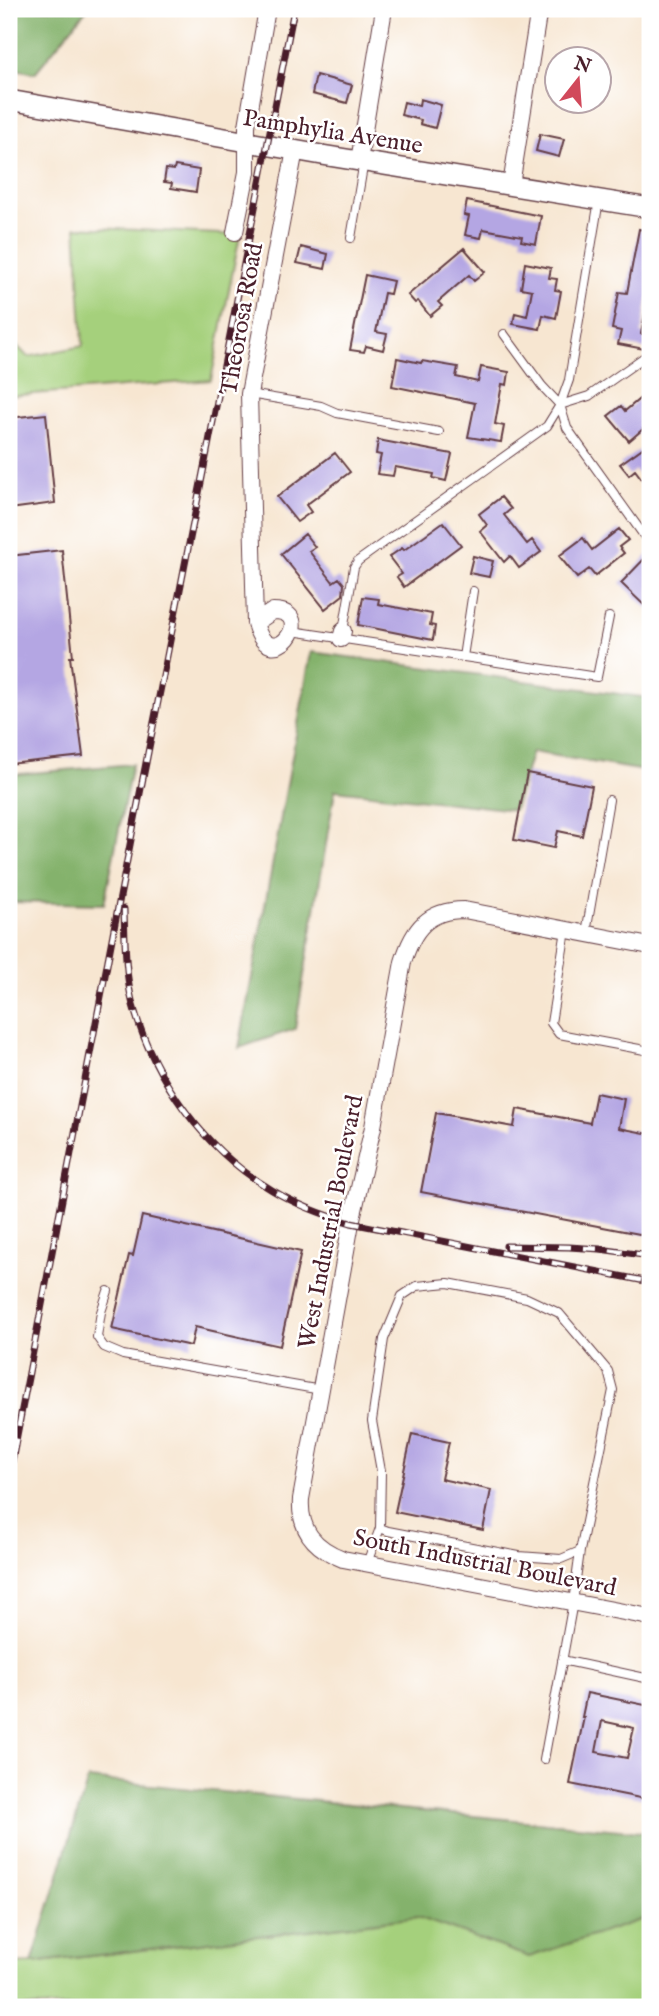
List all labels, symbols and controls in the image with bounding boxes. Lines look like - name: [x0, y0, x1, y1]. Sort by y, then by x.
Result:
- north arrow: [544, 46, 614, 116]
- text: N: [570, 51, 594, 80]
- street label: Pamphylia Avenue: [241, 103, 425, 162]
- street label: Theorosa Road: [214, 240, 271, 398]
- street label: West Industrial Boulevard: [292, 1092, 371, 1352]
- street label: South Industrial Boulevard: [350, 1523, 619, 1604]

